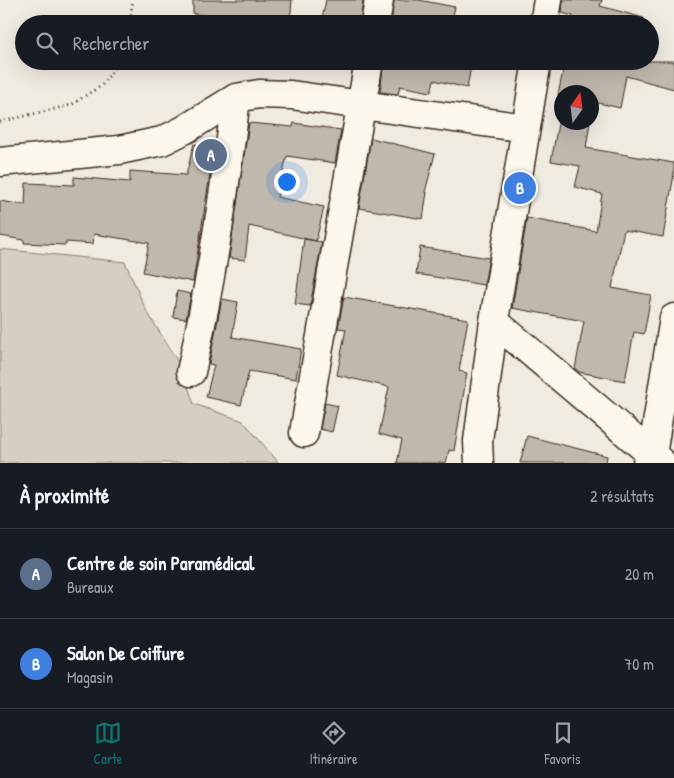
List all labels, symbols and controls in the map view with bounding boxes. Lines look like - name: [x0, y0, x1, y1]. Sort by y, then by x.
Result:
- search box: [15, 15, 659, 70]
- icon: search: [33, 29, 61, 57]
- text: Rechercher: [73, 30, 150, 56]
- north arrow: [554, 85, 599, 130]
- pin: A: [195, 136, 227, 174]
- your location: [274, 169, 300, 195]
- pin: B: [504, 169, 536, 207]
- text: À proximité: [20, 481, 109, 510]
- text: 2 résultats: [590, 485, 654, 507]
- text: Centre de soin Paramédical: [67, 550, 254, 576]
- text: A: [32, 563, 40, 585]
- text: 20 m: [625, 563, 654, 585]
- text: Bureaux: [67, 576, 114, 598]
- text: Salon De Coiffure: [67, 640, 185, 666]
- text: B: [32, 653, 40, 675]
- text: 70 m: [624, 653, 654, 675]
- text: Magasin: [67, 666, 113, 688]
- tab: Carte: [94, 719, 122, 768]
- tab: Itinéraire: [309, 719, 358, 768]
- tab: Favoris: [545, 719, 580, 768]

